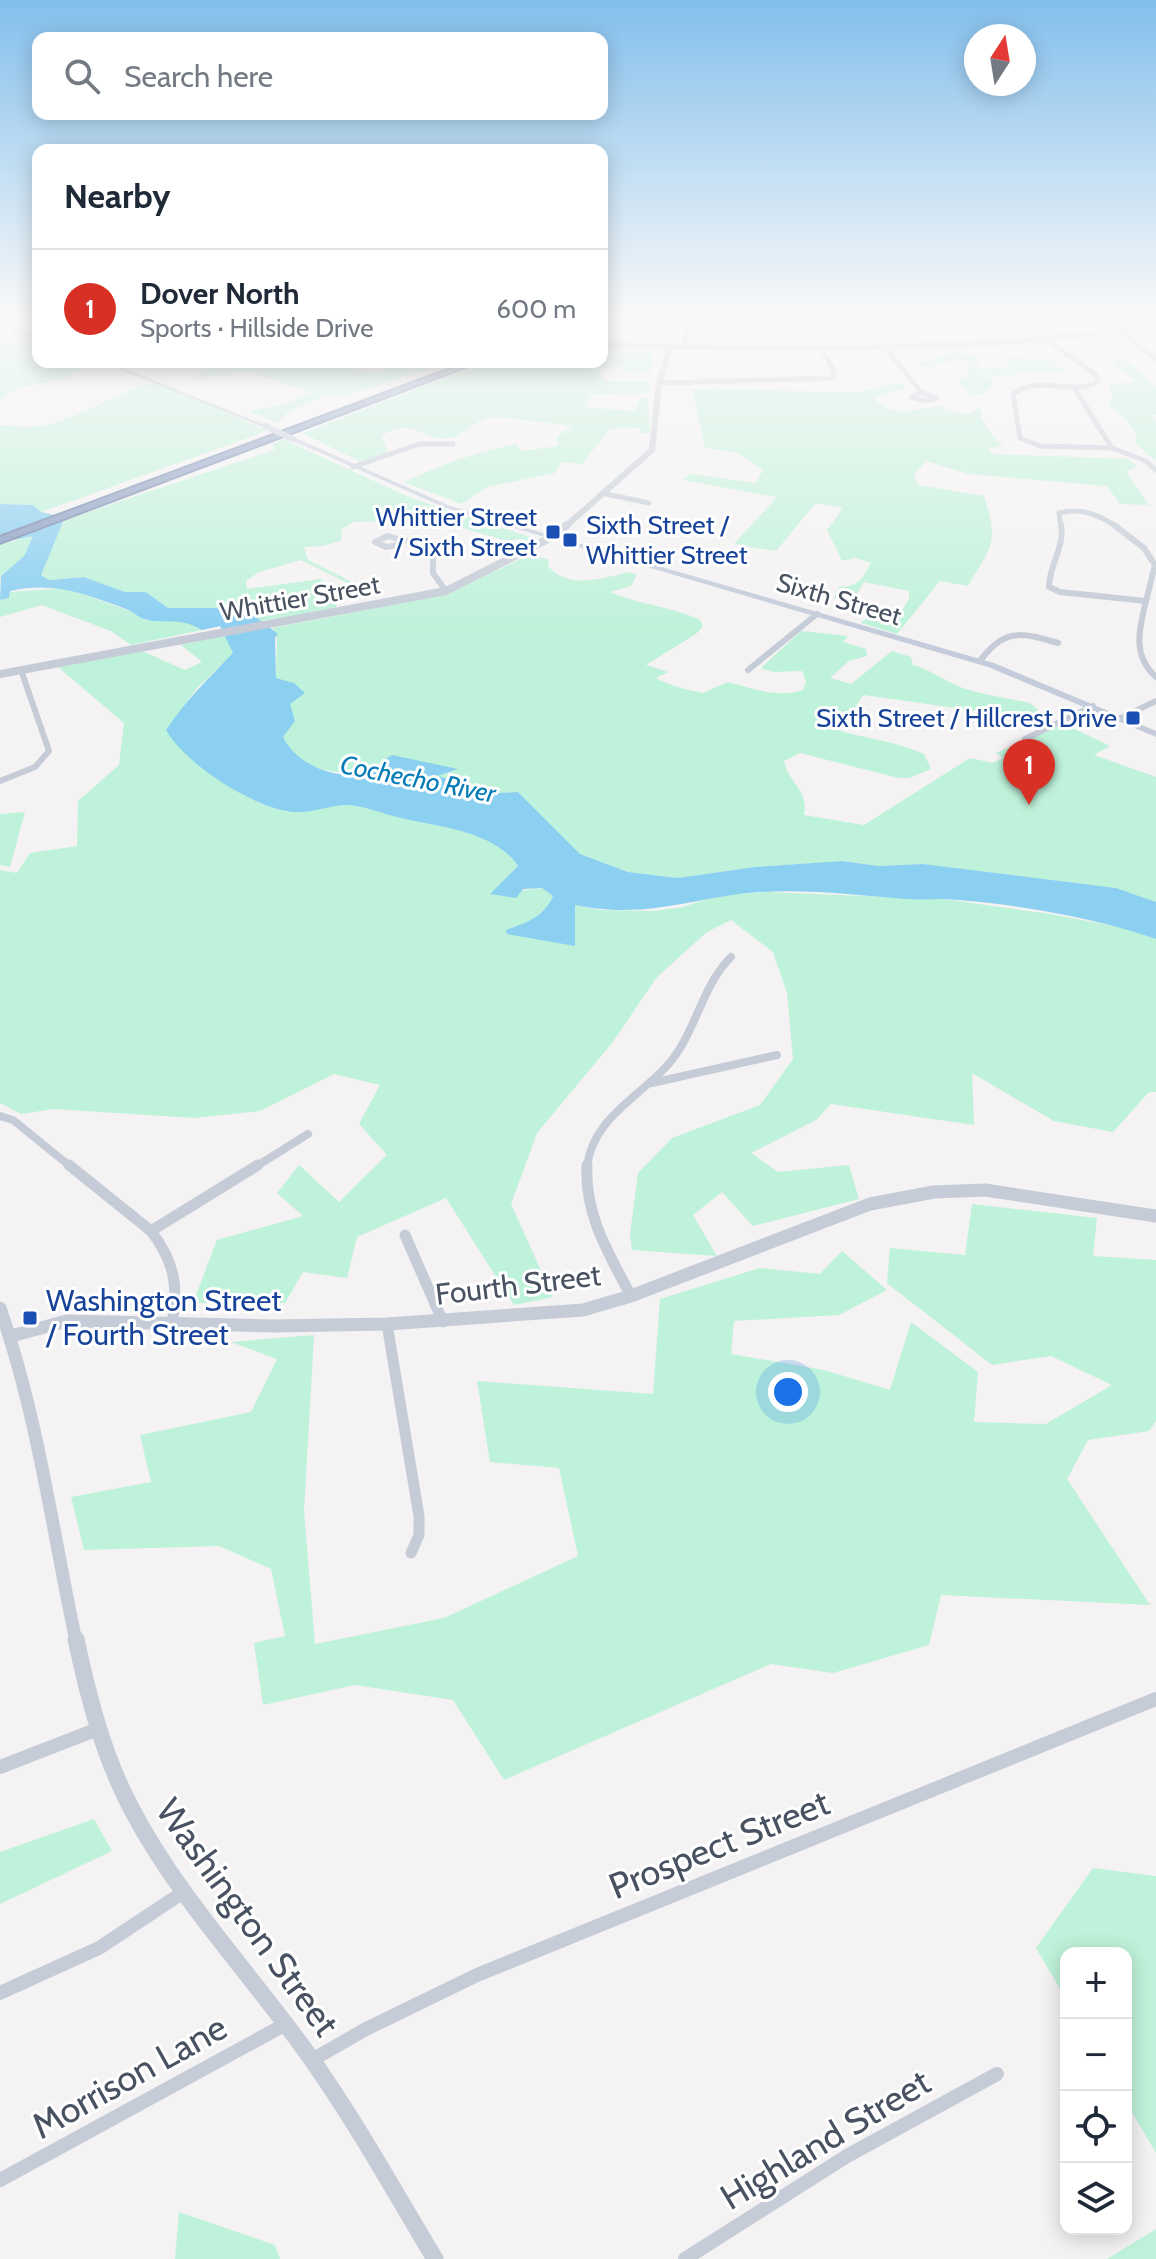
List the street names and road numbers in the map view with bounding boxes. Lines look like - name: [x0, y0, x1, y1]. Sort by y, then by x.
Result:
- street label: Sixth Street: [773, 566, 905, 632]
- street label: Whittier Street: [218, 568, 383, 628]
- street label: Fourth Street: [433, 1256, 603, 1313]
- street label: Prospect Street: [603, 1780, 835, 1908]
- street label: Washington Street: [147, 1790, 349, 2044]
- street label: Morrison Lane: [24, 2004, 234, 2148]
- street label: Highland Street: [712, 2059, 938, 2219]

